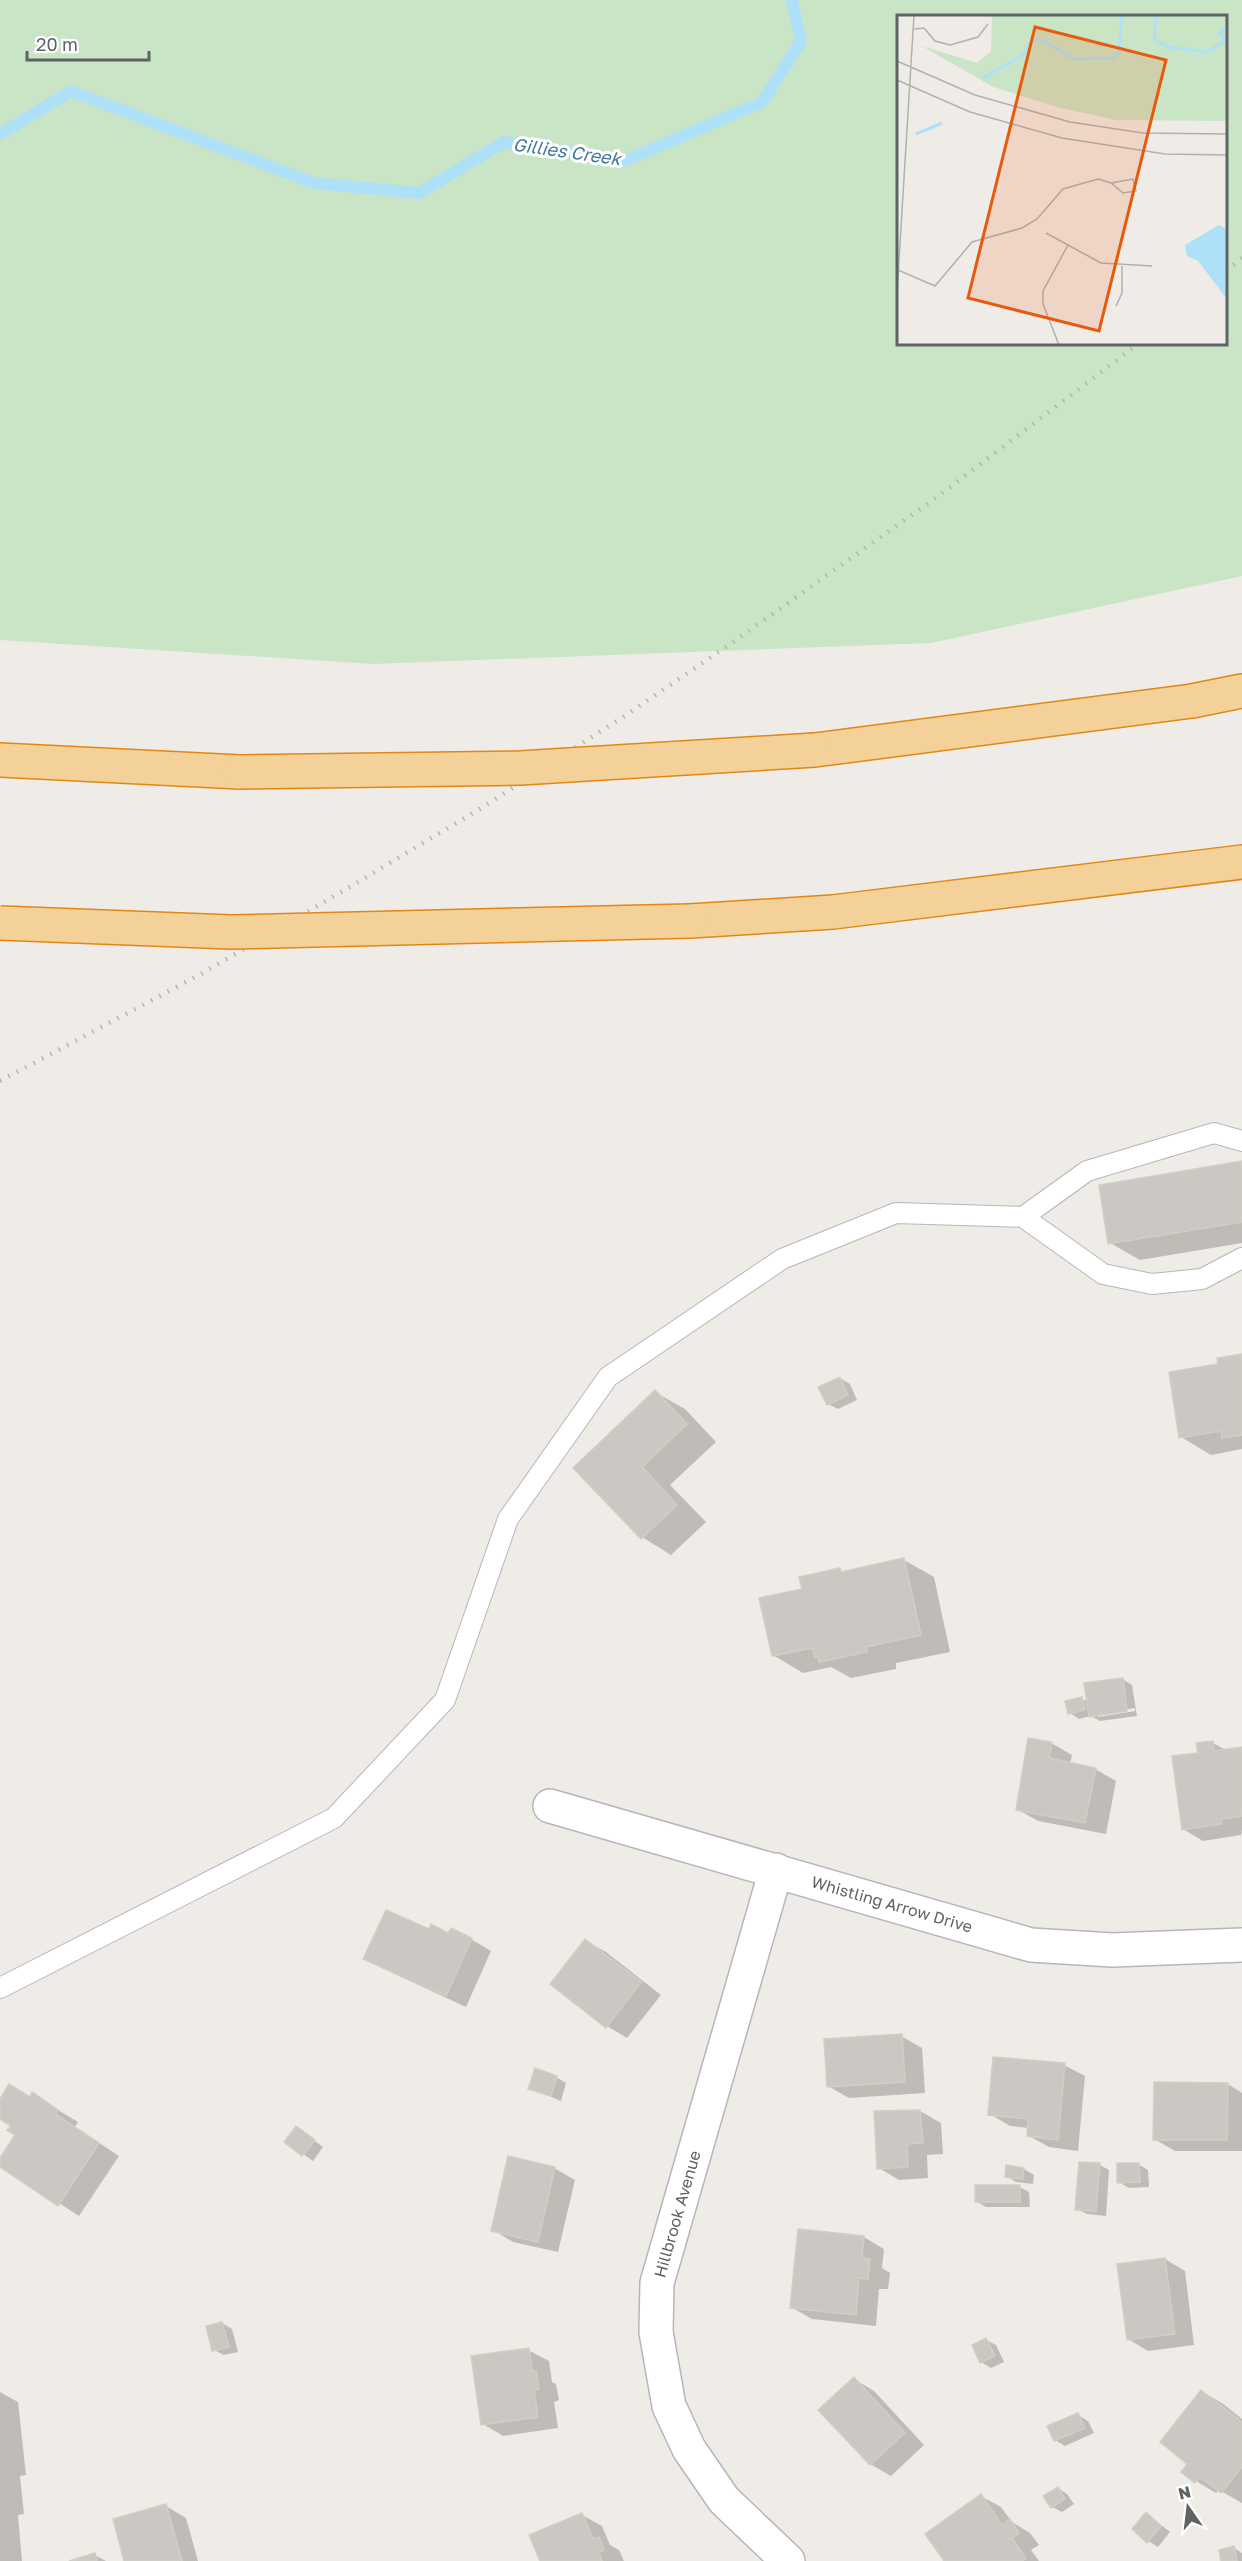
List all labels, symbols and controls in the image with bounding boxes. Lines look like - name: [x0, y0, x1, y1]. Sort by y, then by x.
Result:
- inset map: [897, 15, 1227, 345]
- scale bar: [27, 24, 148, 62]
- text: 20 m: [36, 33, 78, 55]
- water label: Gillies Creek: [512, 133, 624, 170]
- street label: Whistling Arrow Drive: [809, 1871, 975, 1937]
- street label: Hillbrook Avenue: [649, 2148, 705, 2280]
- north arrow: [1158, 2477, 1218, 2537]
- text: N: [1176, 2481, 1193, 2504]

